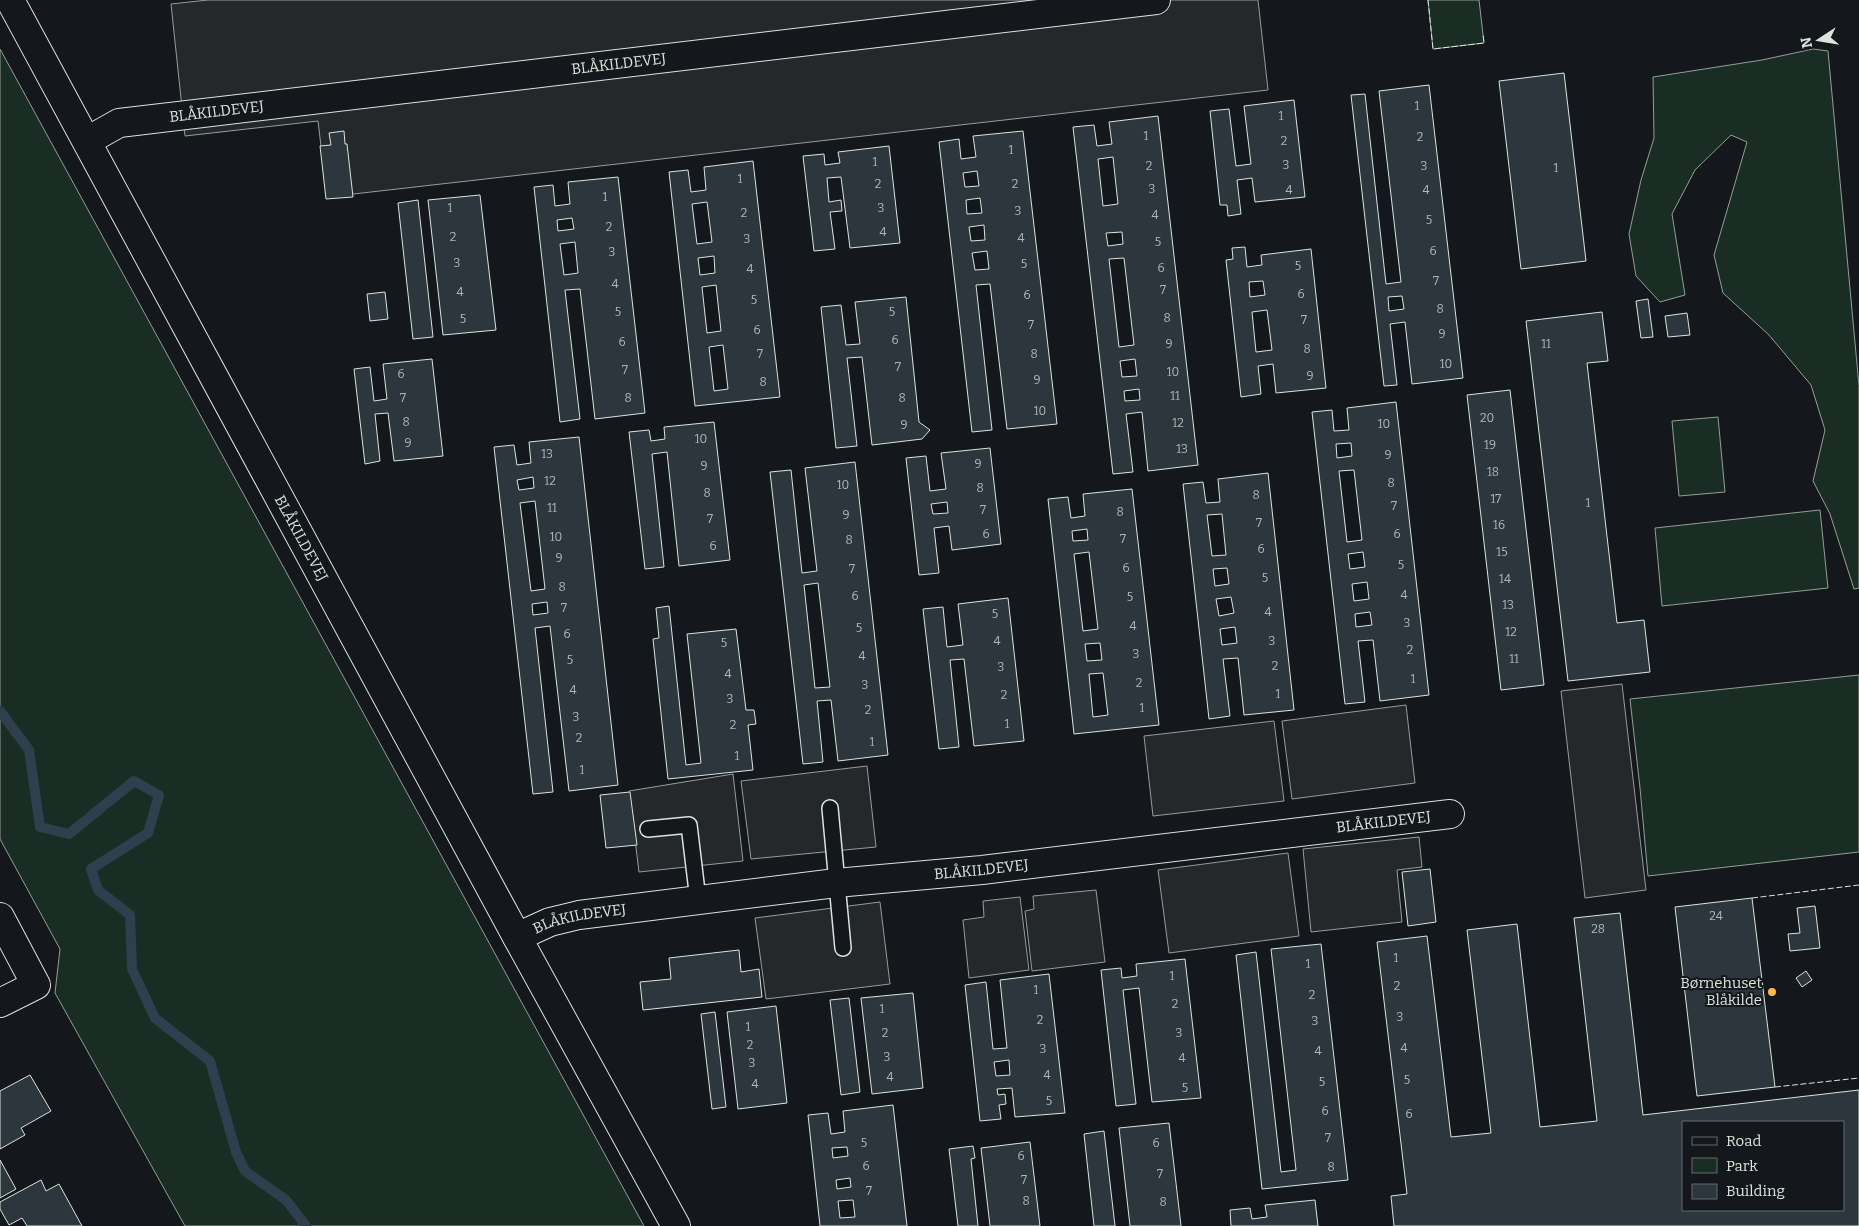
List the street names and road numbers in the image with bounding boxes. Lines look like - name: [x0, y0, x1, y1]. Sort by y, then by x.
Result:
- street label: BLÅKILDEVEJ: [570, 49, 667, 78]
- street label: BLÅKILDEVEJ: [168, 97, 265, 126]
- street label: BLÅKILDEVEJ: [271, 492, 332, 584]
- street label: BLÅKILDEVEJ: [1335, 807, 1432, 837]
- street label: BLÅKILDEVEJ: [933, 855, 1030, 883]
- street label: BLÅKILDEVEJ: [530, 900, 627, 938]

